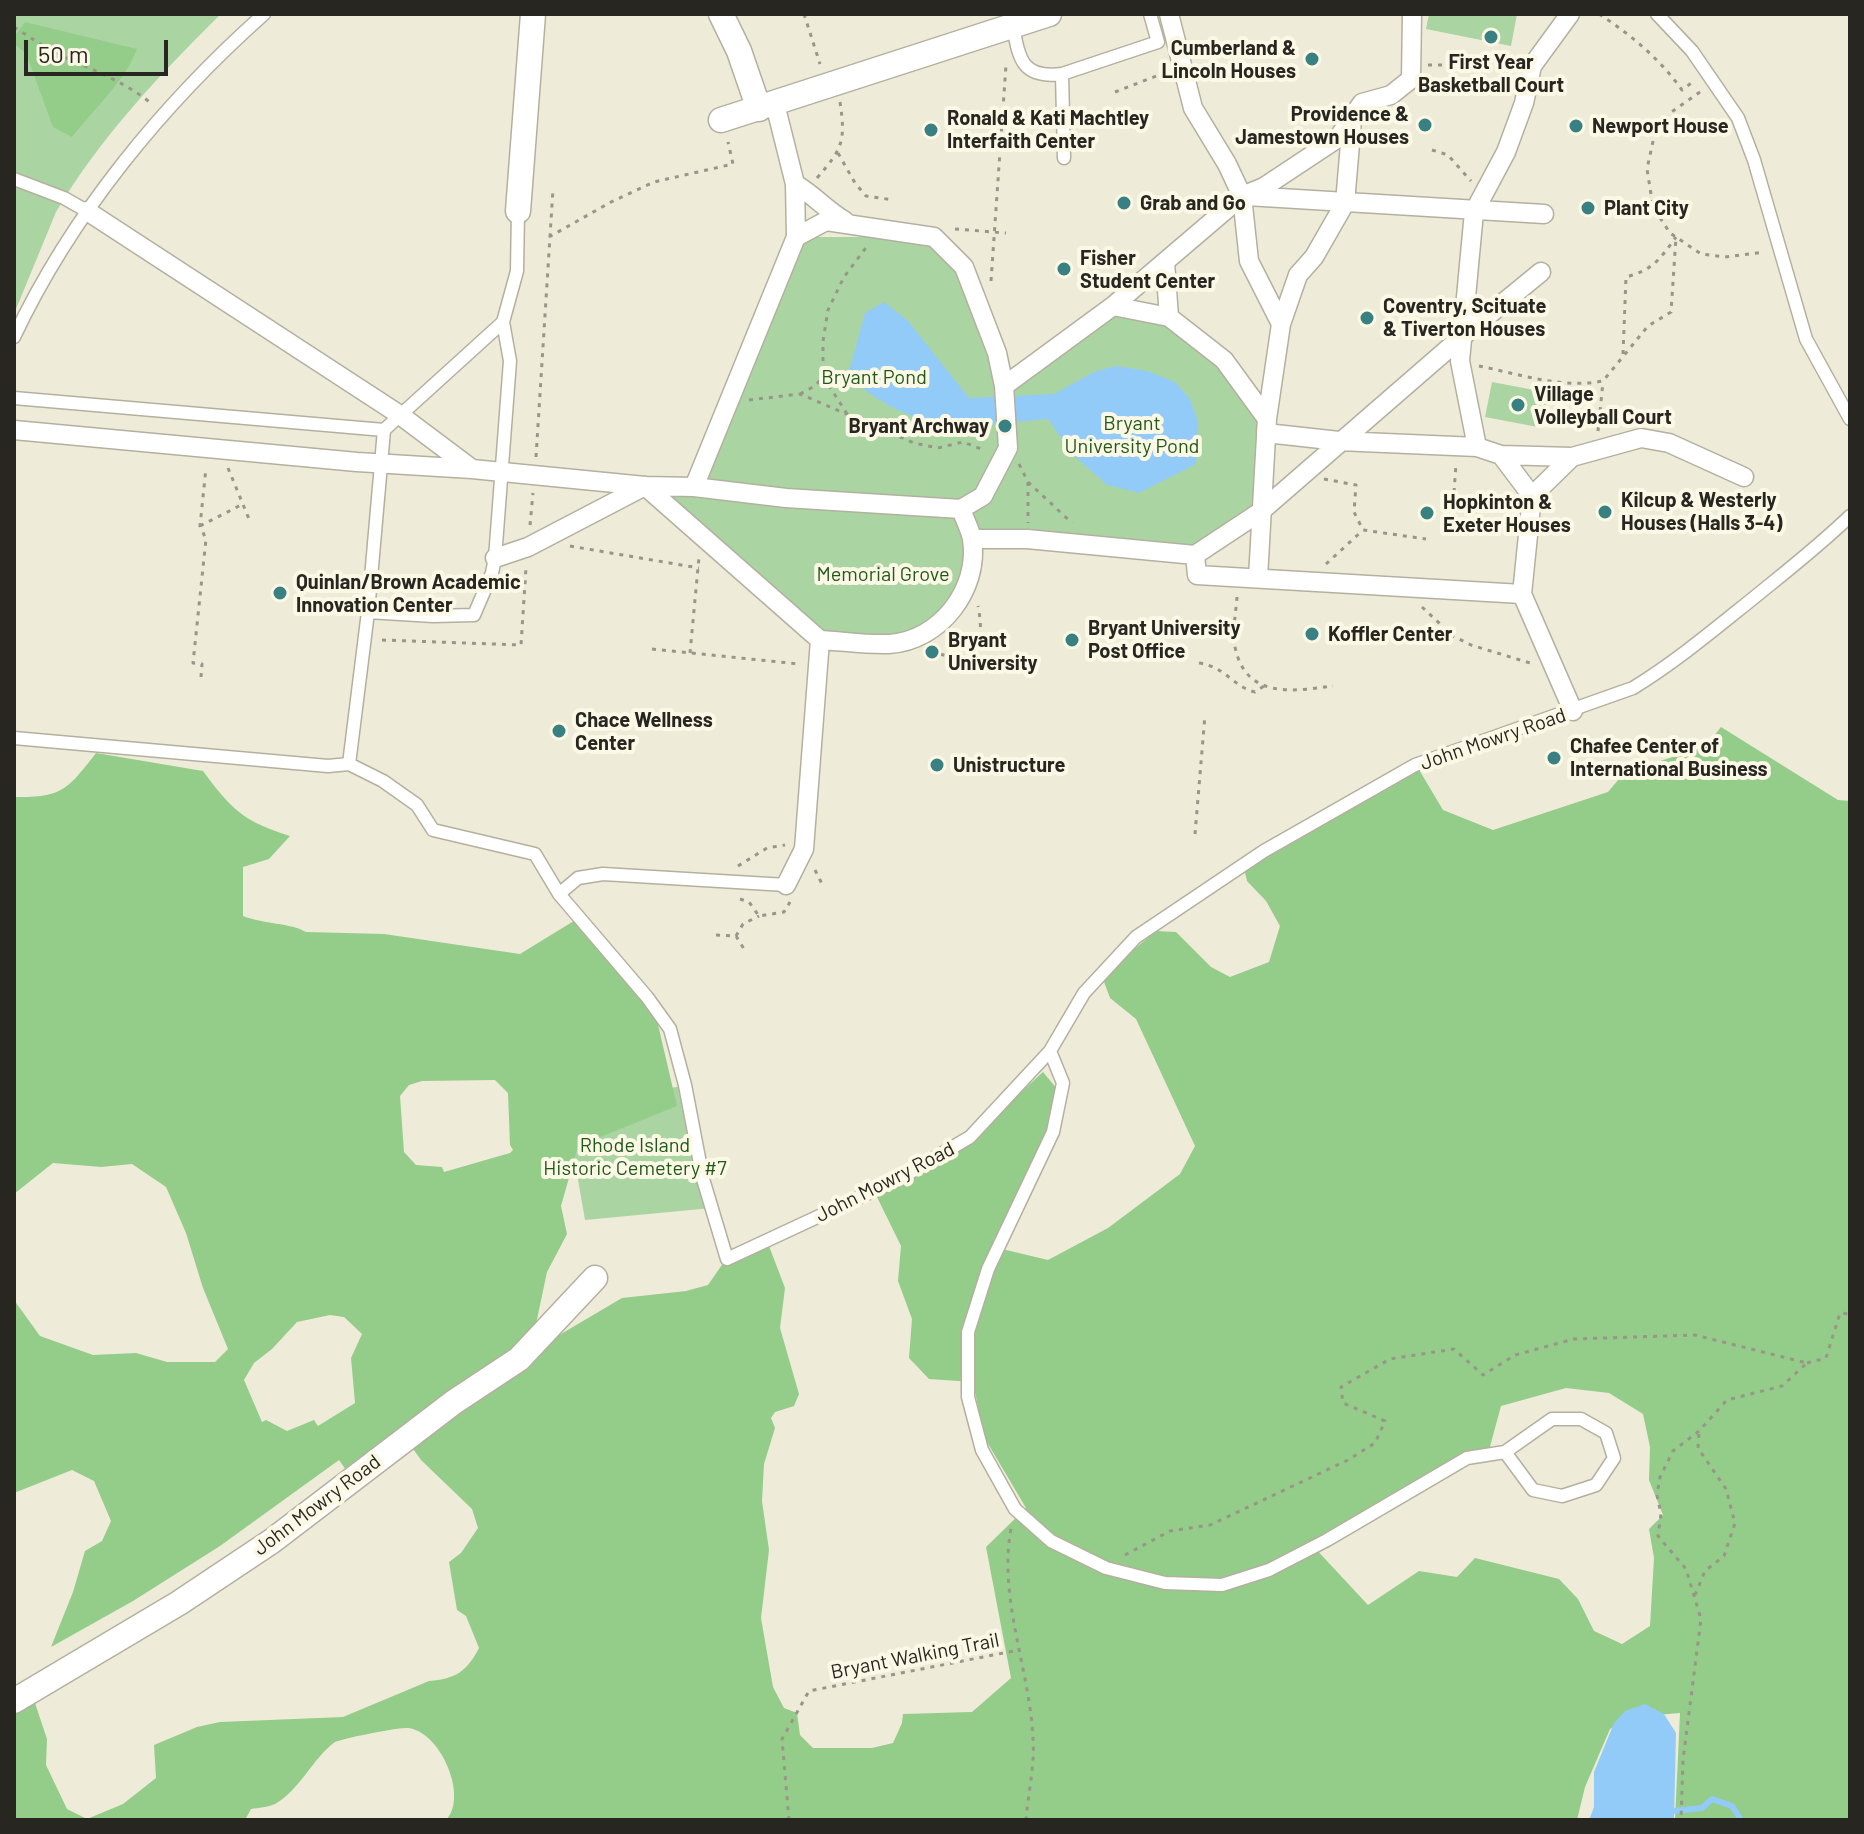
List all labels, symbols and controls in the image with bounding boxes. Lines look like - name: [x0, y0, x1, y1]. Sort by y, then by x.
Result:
- scale bar: [28, 24, 172, 74]
- marker: First Year Basketball Court: [1482, 28, 1500, 46]
- place label: Cumberland & Lincoln Houses: [1162, 36, 1296, 83]
- text: 50 m: [38, 39, 89, 68]
- marker: Cumberland & Lincoln Houses: [1303, 50, 1321, 68]
- place label: First Year Basketball Court: [1418, 50, 1564, 97]
- place label: Providence & Jamestown Houses: [1235, 102, 1409, 149]
- place label: Ronald & Kati Machtley Interfaith Center: [947, 106, 1149, 153]
- place label: Newport House: [1592, 114, 1729, 138]
- marker: Providence & Jamestown Houses: [1416, 116, 1434, 134]
- marker: Newport House: [1567, 117, 1585, 135]
- marker: Ronald & Kati Machtley Interfaith Center: [922, 121, 940, 139]
- place label: Grab and Go: [1140, 191, 1246, 215]
- marker: Grab and Go: [1115, 194, 1133, 212]
- place label: Plant City: [1604, 196, 1689, 220]
- marker: Plant City: [1579, 199, 1597, 217]
- place label: Fisher Student Center: [1080, 246, 1215, 293]
- marker: Fisher Student Center: [1055, 260, 1073, 278]
- place label: Coventry, Scituate & Tiverton Houses: [1383, 294, 1546, 341]
- marker: Coventry, Scituate & Tiverton Houses: [1358, 309, 1376, 327]
- park label: Bryant Pond: [821, 365, 927, 389]
- place label: Village Volleyball Court: [1534, 382, 1672, 429]
- marker: Village Volleyball Court: [1509, 396, 1527, 414]
- park label: Bryant University Pond: [1064, 411, 1200, 458]
- place label: Bryant Archway: [849, 414, 989, 438]
- marker: Bryant Archway: [996, 417, 1014, 435]
- place label: Kilcup & Westerly Houses (Halls 3-4): [1621, 488, 1782, 535]
- place label: Hopkinton & Exeter Houses: [1443, 490, 1571, 537]
- marker: Kilcup & Westerly Houses (Halls 3-4): [1596, 503, 1614, 521]
- marker: Hopkinton & Exeter Houses: [1418, 504, 1436, 522]
- park label: Memorial Grove: [816, 562, 950, 586]
- place label: Quinlan/Brown Academic Innovation Center: [296, 570, 521, 617]
- marker: Quinlan/Brown Academic Innovation Center: [271, 584, 289, 602]
- place label: Bryant University Post Office: [1088, 616, 1241, 663]
- place label: Koffler Center: [1328, 622, 1452, 646]
- marker: Koffler Center: [1303, 625, 1321, 643]
- place label: Bryant University: [948, 628, 1038, 675]
- marker: Bryant University Post Office: [1063, 631, 1081, 649]
- marker: Bryant University: [923, 643, 941, 661]
- street label: John Mowry Road: [1417, 703, 1569, 775]
- place label: Chace Wellness Center: [575, 708, 713, 755]
- marker: Chace Wellness Center: [550, 722, 568, 740]
- place label: Chafee Center of International Business: [1570, 734, 1768, 781]
- marker: Chafee Center of International Business: [1545, 749, 1563, 767]
- place label: Unistructure: [953, 753, 1065, 777]
- marker: Unistructure: [928, 756, 946, 774]
- park label: Rhode Island Historic Cemetery #7: [543, 1133, 727, 1180]
- street label: John Mowry Road: [812, 1137, 958, 1227]
- street label: John Mowry Road: [249, 1450, 385, 1560]
- street label: Bryant Walking Trail: [829, 1628, 1001, 1684]

